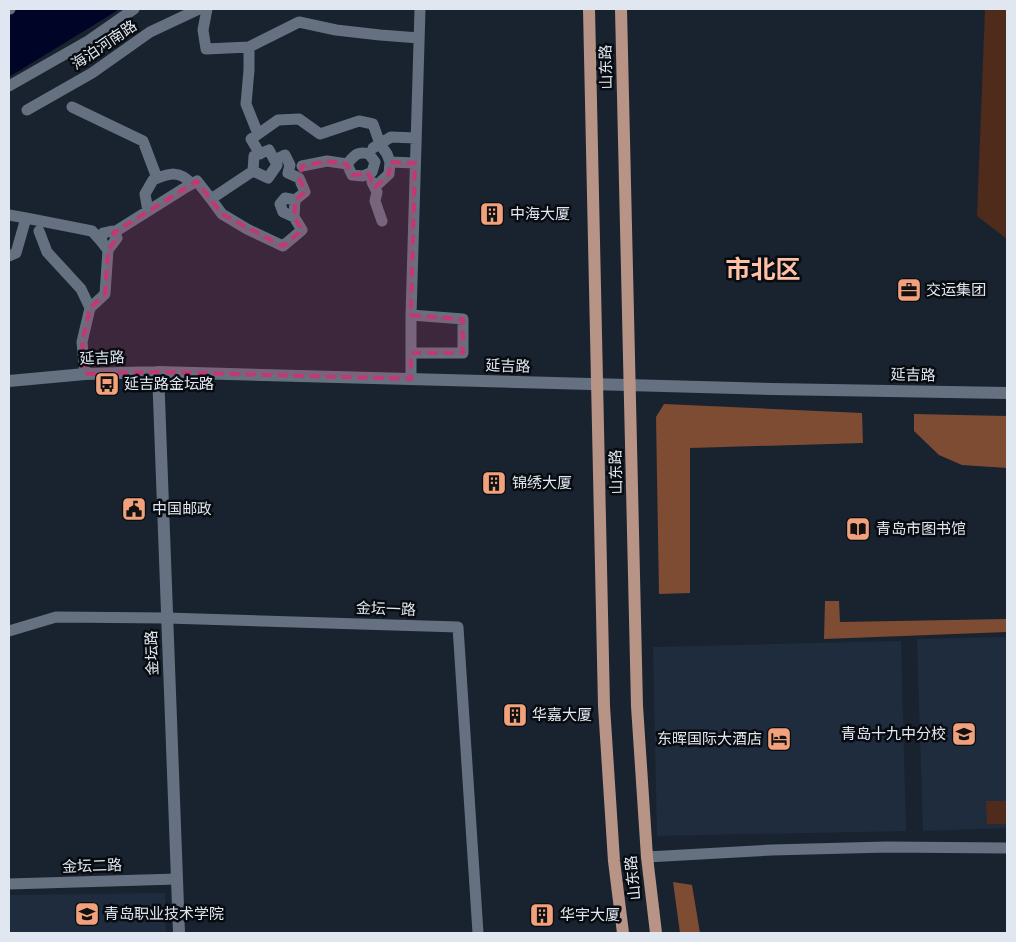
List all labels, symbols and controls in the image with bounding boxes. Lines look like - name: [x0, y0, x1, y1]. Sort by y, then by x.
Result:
- street label: 海泊河南路: [68, 17, 140, 73]
- street label: 山东路: [597, 44, 614, 90]
- building icon: 中海大厦: [479, 201, 505, 227]
- place label: 中海大厦: [510, 205, 570, 222]
- district label: 市北区: [725, 255, 801, 283]
- office icon: 交运集团: [896, 277, 922, 303]
- place label: 交运集团: [926, 281, 986, 298]
- street label: 延吉路: [79, 348, 125, 367]
- street label: 延吉路: [485, 356, 531, 375]
- street label: 延吉路: [890, 366, 936, 383]
- bus stop icon: 延吉路金坛路: [94, 371, 120, 397]
- place label: 延吉路金坛路: [124, 375, 214, 392]
- street label: 山东路: [607, 449, 624, 495]
- building icon: 锦绣大厦: [481, 470, 507, 496]
- place label: 锦绣大厦: [512, 474, 572, 491]
- public building icon: 中国邮政: [121, 496, 147, 522]
- place label: 中国邮政: [152, 500, 212, 517]
- library icon: 青岛市图书馆: [845, 516, 871, 542]
- place label: 青岛市图书馆: [876, 520, 966, 537]
- street label: 金坛一路: [356, 599, 416, 618]
- street label: 金坛路: [142, 630, 161, 676]
- building icon: 华嘉大厦: [502, 702, 528, 728]
- place label: 华嘉大厦: [532, 706, 592, 723]
- school or university icon: 青岛十九中分校: [951, 721, 977, 747]
- place label: 青岛十九中分校: [841, 725, 946, 742]
- hotel icon: 东晖国际大酒店: [766, 726, 792, 752]
- place label: 东晖国际大酒店: [657, 730, 762, 747]
- street label: 山东路: [622, 855, 643, 901]
- street label: 金坛二路: [62, 856, 122, 875]
- school or university icon: 青岛职业技术学院: [74, 901, 100, 927]
- building icon: 华宇大厦: [529, 902, 555, 928]
- place label: 青岛职业技术学院: [104, 905, 224, 922]
- place label: 华宇大厦: [560, 906, 620, 923]

